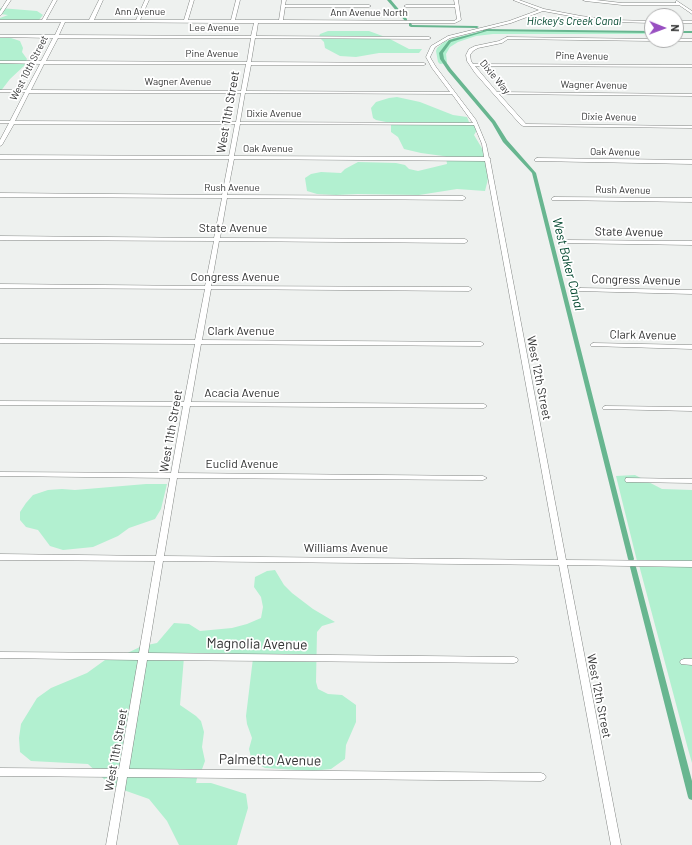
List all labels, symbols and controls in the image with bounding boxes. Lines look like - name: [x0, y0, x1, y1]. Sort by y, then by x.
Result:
- street label: Ann Avenue: [115, 6, 165, 18]
- street label: Ann Avenue North: [330, 7, 408, 19]
- north arrow: [644, 8, 684, 48]
- water label: Hickey's Creek Canal: [527, 14, 621, 28]
- street label: Lee Avenue: [189, 22, 239, 34]
- text: N: [669, 24, 682, 32]
- street label: West 10th Street: [7, 33, 51, 103]
- street label: Pine Avenue: [186, 48, 238, 60]
- street label: Pine Avenue: [555, 50, 609, 62]
- street label: Dixie Way: [477, 57, 513, 97]
- street label: West 11th Street: [214, 70, 242, 154]
- street label: Wagner Avenue: [145, 76, 211, 88]
- street label: Wagner Avenue: [560, 78, 628, 92]
- street label: Dixie Avenue: [246, 108, 302, 120]
- street label: Dixie Avenue: [581, 111, 637, 123]
- street label: Oak Avenue: [243, 143, 293, 155]
- street label: Oak Avenue: [590, 146, 640, 158]
- street label: Rush Avenue: [204, 182, 260, 194]
- street label: Rush Avenue: [595, 184, 651, 196]
- water label: West Baker Canal: [549, 216, 587, 312]
- street label: State Avenue: [199, 221, 267, 235]
- street label: State Avenue: [595, 224, 663, 240]
- street label: Congress Avenue: [190, 270, 280, 284]
- street label: Congress Avenue: [591, 272, 681, 288]
- street label: Clark Avenue: [207, 324, 275, 338]
- street label: Clark Avenue: [609, 327, 677, 343]
- street label: West 12th Street: [524, 335, 554, 421]
- street label: Acacia Avenue: [204, 386, 280, 400]
- street label: West 11th Street: [157, 389, 185, 473]
- street label: Euclid Avenue: [206, 457, 278, 471]
- street label: Williams Avenue: [304, 541, 388, 555]
- street label: Magnolia Avenue: [206, 635, 308, 653]
- street label: West 12th Street: [584, 653, 614, 739]
- street label: West 11th Street: [102, 708, 130, 792]
- street label: Palmetto Avenue: [219, 751, 321, 769]

